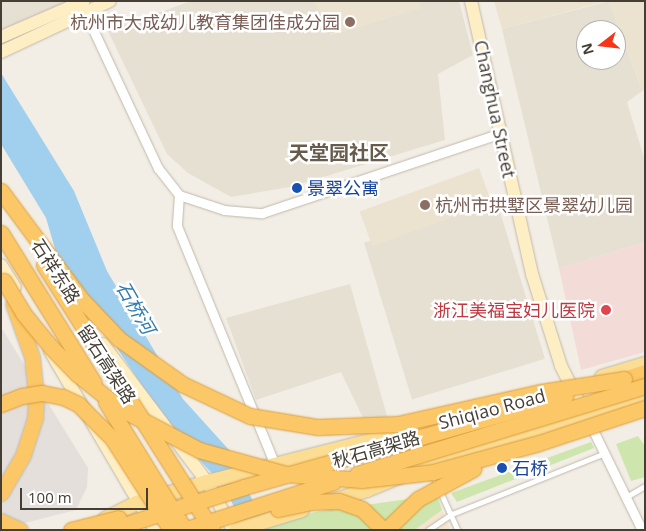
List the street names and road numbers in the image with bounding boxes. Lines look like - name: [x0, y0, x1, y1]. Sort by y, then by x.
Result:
- street label: Changhua Street: [470, 38, 520, 180]
- street label: 石祥东路: [27, 235, 85, 307]
- street label: 留石高架路: [73, 320, 141, 408]
- street label: Shiqiao Road: [436, 384, 548, 434]
- street label: 秋石高架路: [330, 426, 422, 472]

